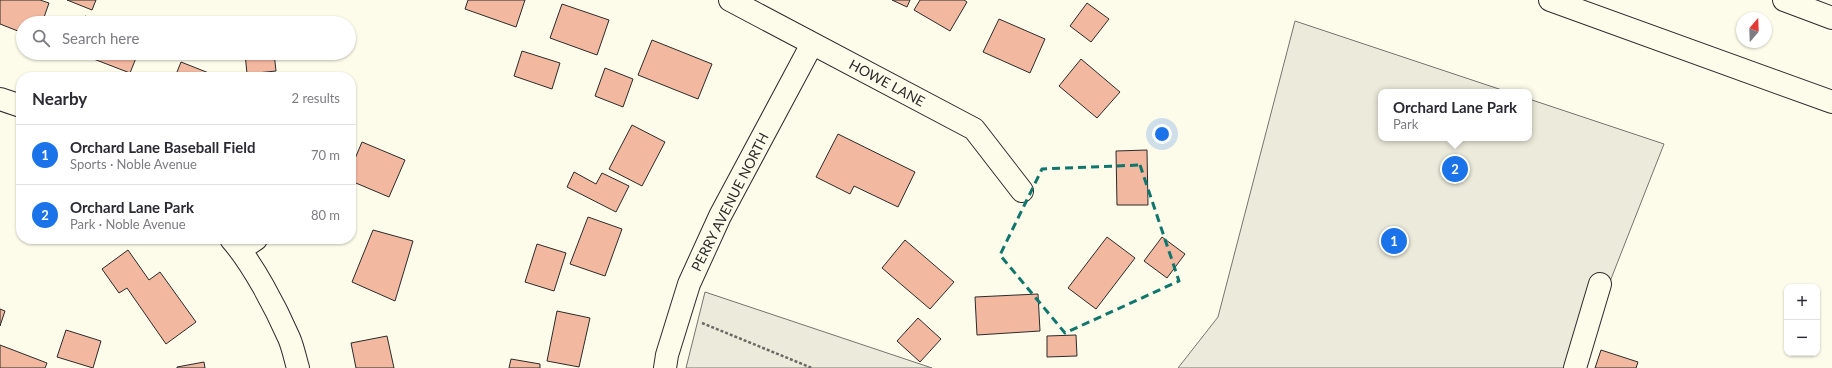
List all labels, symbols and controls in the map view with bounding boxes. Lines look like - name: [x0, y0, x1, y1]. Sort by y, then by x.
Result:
- north arrow: [1736, 12, 1772, 48]
- search box: [16, 16, 356, 60]
- icon: search: [30, 27, 52, 49]
- text: Search here: [62, 29, 139, 47]
- street label: HOWE LANE: [846, 55, 928, 110]
- text: Nearby: [32, 88, 87, 109]
- popup: [1378, 89, 1532, 141]
- text: 2 results: [292, 90, 340, 106]
- text: Orchard Lane Park: [1393, 98, 1517, 116]
- text: Park: [1393, 116, 1418, 132]
- your location: [1152, 124, 1172, 144]
- street label: PERRY AVENUE NORTH: [687, 130, 772, 274]
- text: Orchard Lane Baseball Field: [70, 138, 255, 156]
- text: 1: [41, 147, 49, 163]
- text: 70 m: [311, 147, 340, 163]
- pin: 2: [1442, 154, 1468, 184]
- text: Sports · Noble Avenue: [70, 156, 197, 172]
- text: Orchard Lane Park: [70, 198, 194, 216]
- text: 2: [41, 207, 49, 223]
- text: 80 m: [311, 207, 340, 223]
- text: Park · Noble Avenue: [70, 216, 186, 232]
- pin: 1: [1381, 226, 1407, 256]
- map controls: [1784, 284, 1820, 356]
- button: +: [1784, 284, 1820, 320]
- button: −: [1784, 320, 1820, 356]

